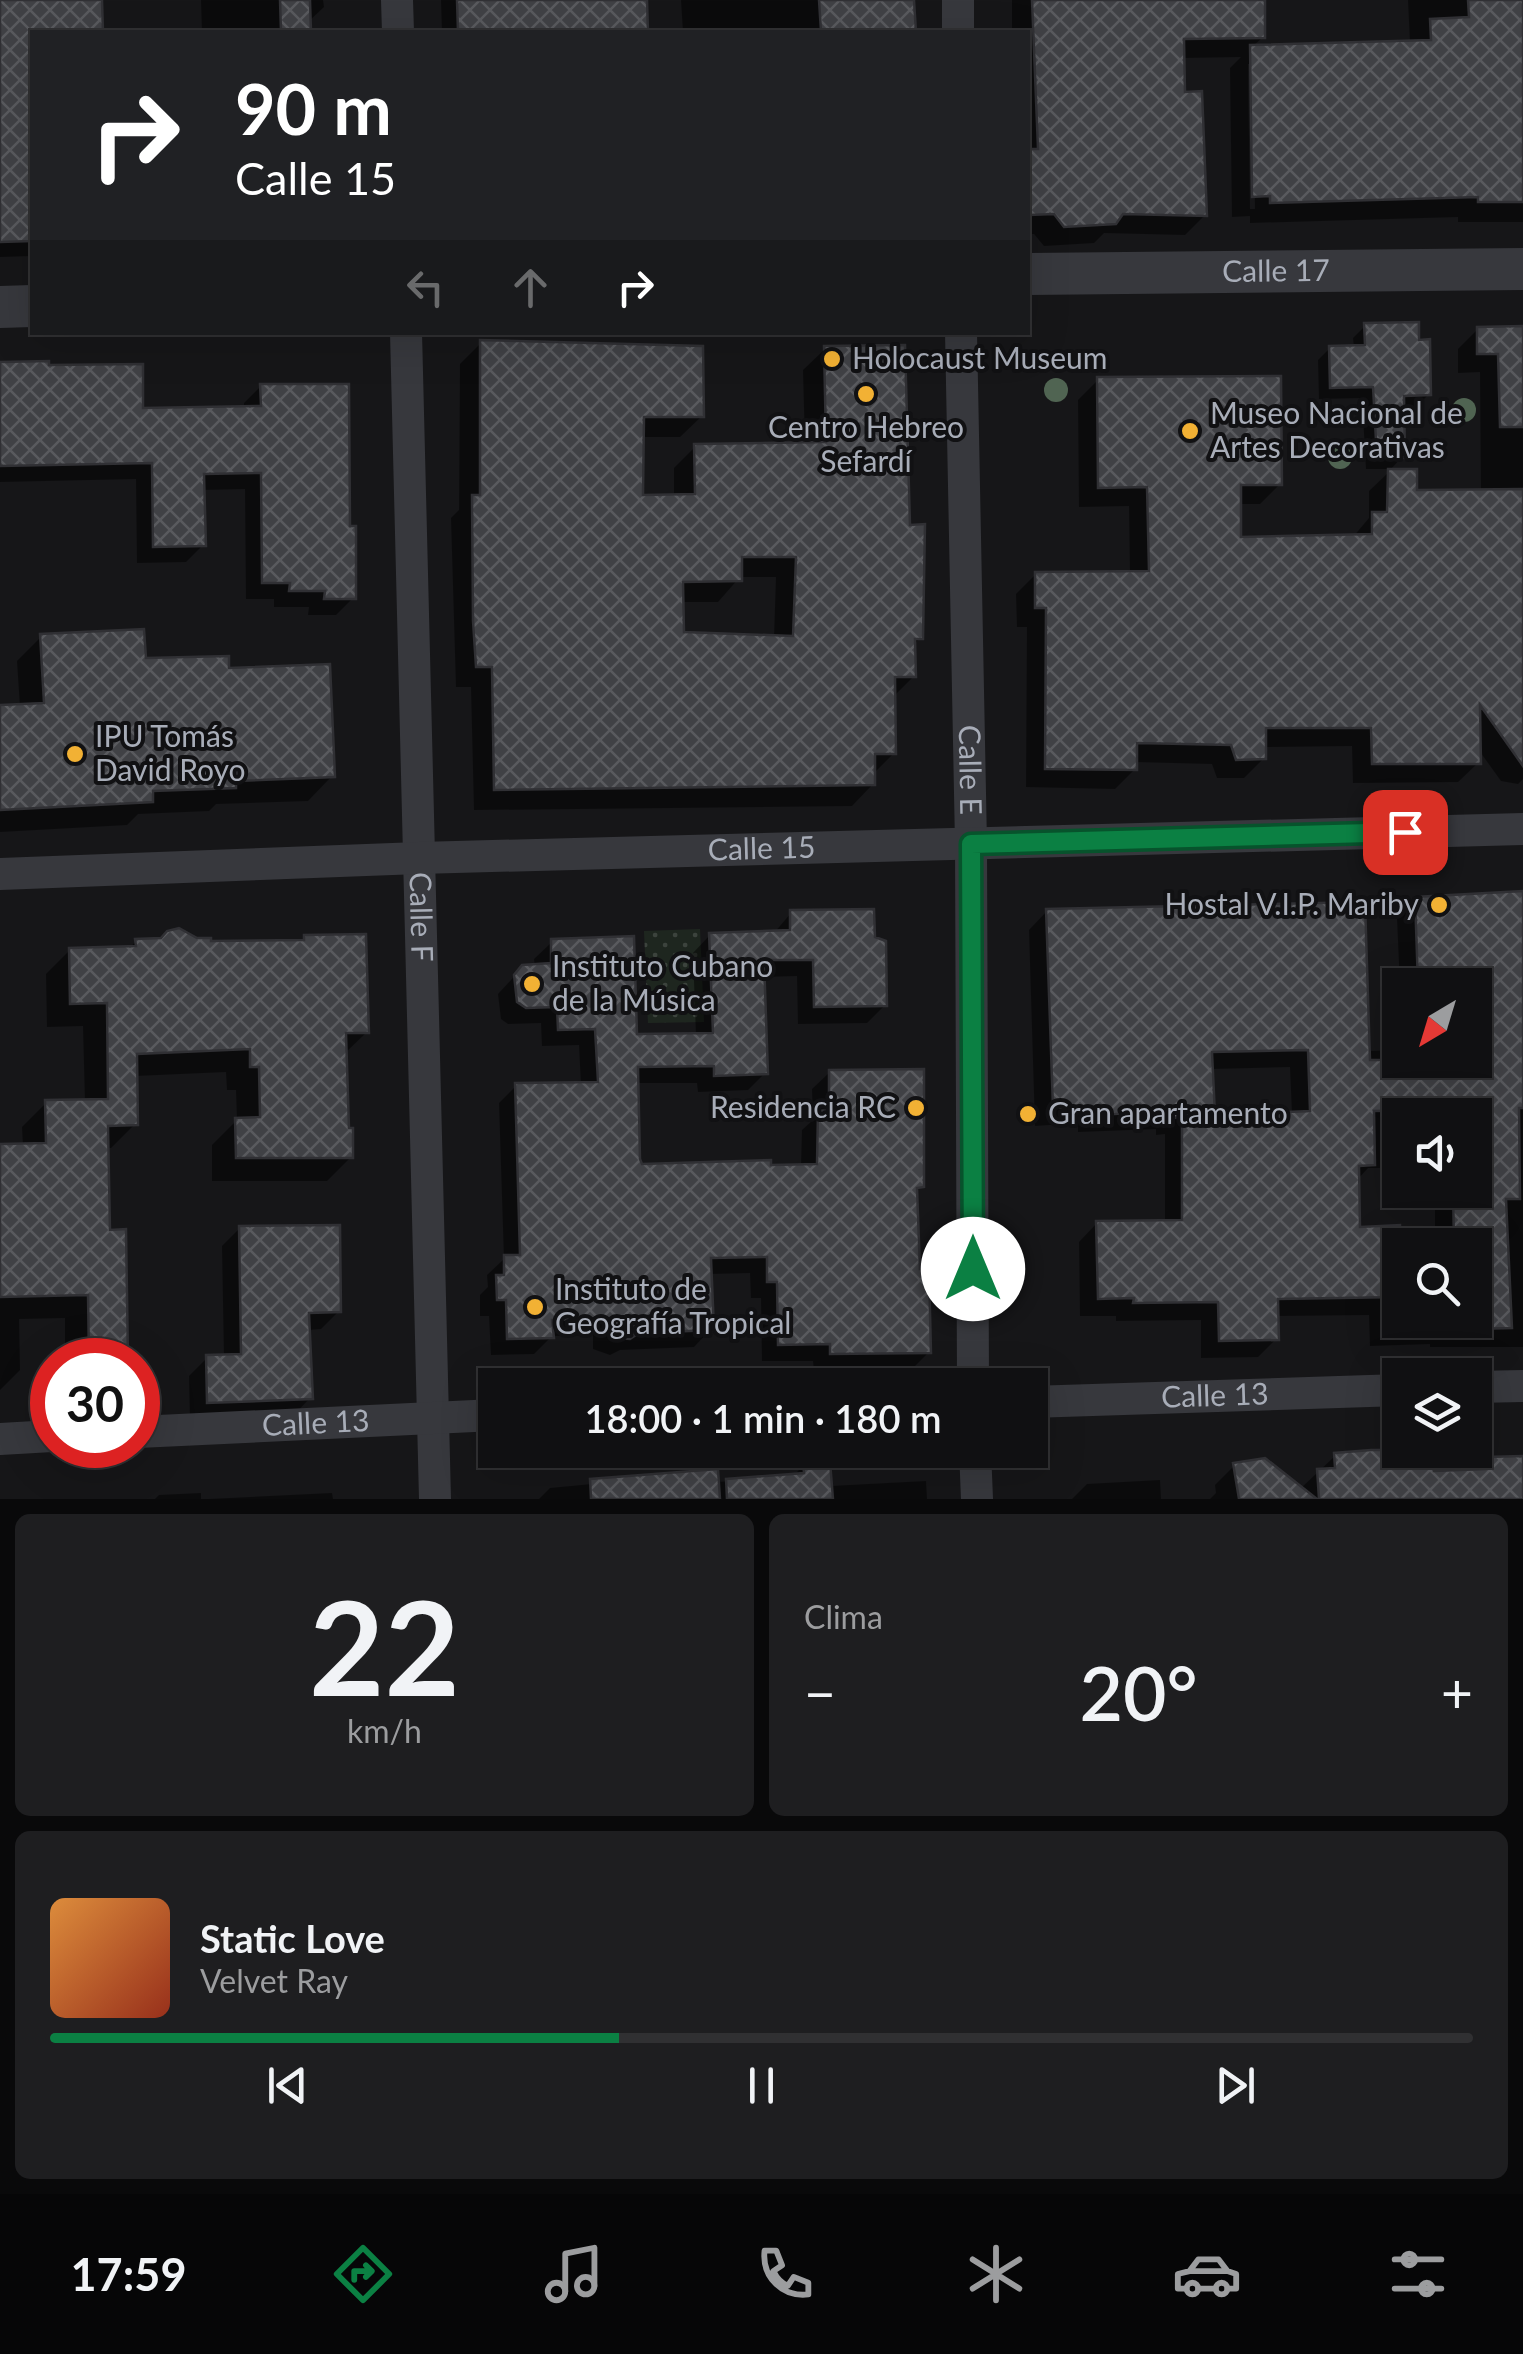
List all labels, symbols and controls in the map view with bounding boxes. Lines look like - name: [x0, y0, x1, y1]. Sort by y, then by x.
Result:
- text: 90 m: [235, 66, 392, 150]
- icon: right: [70, 70, 200, 200]
- text: Calle 15: [235, 151, 396, 205]
- street label: Calle 17: [1222, 251, 1330, 288]
- icon: left: [398, 260, 453, 315]
- icon: ahead: [503, 260, 558, 315]
- icon: right: [608, 260, 663, 315]
- place label: Holocaust Museum: [852, 339, 1107, 375]
- marker: Holocaust Museum: [821, 348, 843, 370]
- marker: Centro Hebreo Sefardí: [855, 383, 877, 405]
- place label: Museo Nacional de Artes Decorativas: [1210, 394, 1463, 464]
- place label: Centro Hebreo Sefardí: [768, 408, 964, 478]
- marker: Museo Nacional de Artes Decorativas: [1179, 420, 1201, 442]
- place label: IPU Tomás David Royo: [95, 717, 246, 787]
- street label: Calle E: [953, 725, 990, 815]
- marker: IPU Tomás David Royo: [64, 743, 86, 765]
- pin: [1363, 790, 1448, 875]
- icon: arrive: [1378, 805, 1433, 860]
- street label: Calle 15: [707, 828, 816, 866]
- street label: Calle F: [403, 872, 442, 962]
- place label: Hostal V.I.P. Mariby: [1164, 885, 1420, 921]
- marker: Hostal V.I.P. Mariby: [1428, 894, 1450, 916]
- place label: Instituto Cubano de la Música: [552, 947, 773, 1017]
- north arrow: [1382, 968, 1492, 1078]
- map controls: [1382, 968, 1492, 1468]
- marker: Instituto Cubano de la Música: [521, 973, 543, 995]
- place label: Residencia RC: [710, 1088, 896, 1124]
- place label: Gran apartamento: [1048, 1094, 1288, 1130]
- marker: Residencia RC: [905, 1097, 927, 1119]
- button: sound: [1382, 1098, 1492, 1208]
- marker: Gran apartamento: [1017, 1103, 1039, 1125]
- position arrow: [921, 1217, 1025, 1321]
- button: search: [1382, 1228, 1492, 1338]
- place label: Instituto de Geografía Tropical: [555, 1270, 791, 1340]
- marker: Instituto de Geografía Tropical: [524, 1296, 546, 1318]
- speed limit sign: 30: [30, 1338, 160, 1468]
- button: layers: [1382, 1358, 1492, 1468]
- street label: Calle 13: [1161, 1374, 1269, 1414]
- text: 18:00 · 1 min · 180 m: [585, 1395, 941, 1441]
- street label: Calle 13: [261, 1401, 370, 1442]
- text: 22: [309, 1568, 460, 1724]
- text: Clima: [804, 1597, 883, 1636]
- text: 20°: [1079, 1647, 1198, 1737]
- text: −: [804, 1659, 836, 1725]
- text: +: [1441, 1659, 1473, 1725]
- text: km/h: [347, 1711, 422, 1750]
- text: Static Love: [200, 1915, 385, 1961]
- text: Velvet Ray: [200, 1961, 348, 2000]
- icon: previous: [260, 2058, 315, 2113]
- icon: pause: [734, 2058, 789, 2113]
- icon: next: [1208, 2058, 1263, 2113]
- icon: directions: [328, 2239, 398, 2309]
- icon: music: [539, 2239, 609, 2309]
- icon: phone: [750, 2239, 820, 2309]
- icon: climate: [961, 2239, 1031, 2309]
- icon: car: [1172, 2239, 1242, 2309]
- icon: filters: [1383, 2239, 1453, 2309]
- text: 17:59: [71, 2247, 187, 2301]

